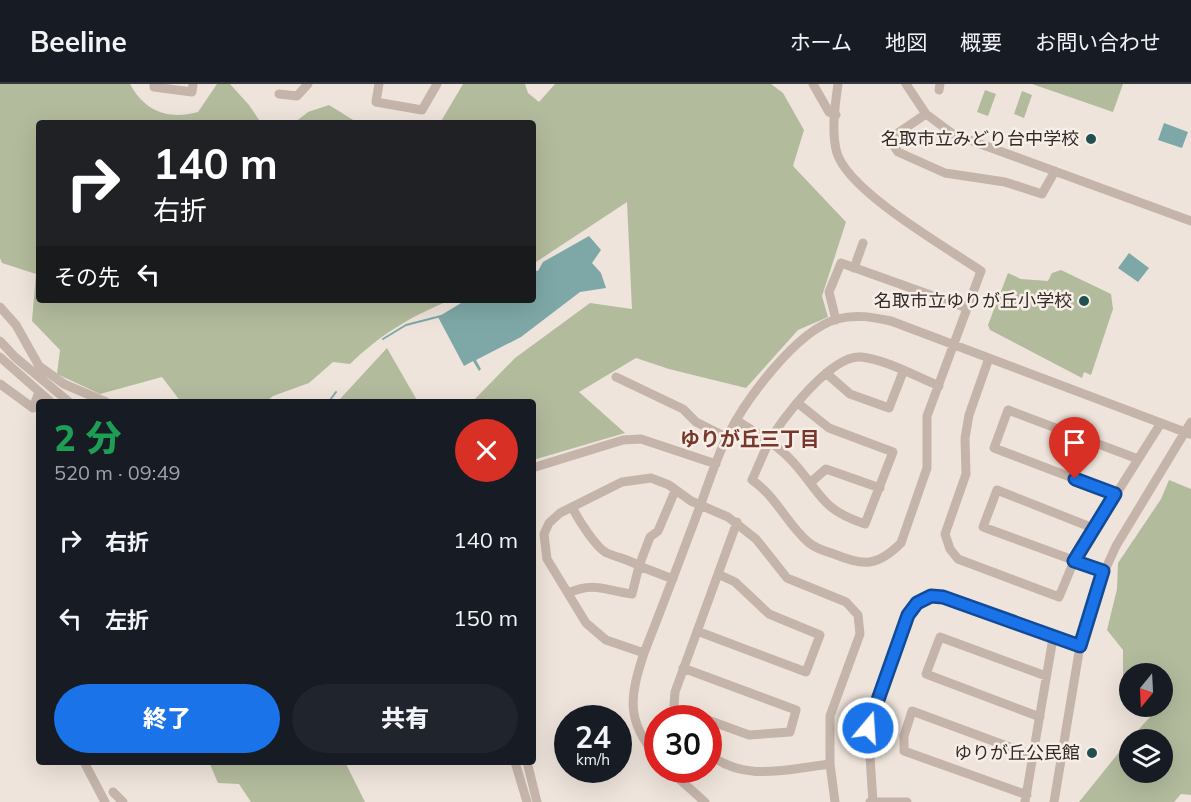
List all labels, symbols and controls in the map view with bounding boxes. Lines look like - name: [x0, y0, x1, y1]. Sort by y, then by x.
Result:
- text: Beeline: [30, 24, 127, 59]
- text: ホーム: [790, 29, 852, 55]
- text: 地図: [885, 29, 927, 55]
- text: 概要: [960, 29, 1002, 55]
- text: お問い合わせ: [1035, 29, 1161, 55]
- place label: 名取市立みどり台中学校: [881, 127, 1079, 150]
- marker: 名取市立みどり台中学校: [1084, 132, 1098, 146]
- text: 140 m: [153, 137, 278, 190]
- icon: right: [54, 144, 132, 222]
- text: 右折: [153, 193, 207, 227]
- icon: left: [132, 258, 165, 291]
- text: その先: [54, 263, 120, 291]
- place label: 名取市立ゆりが丘小学校: [874, 289, 1072, 312]
- marker: 名取市立ゆりが丘小学校: [1077, 294, 1091, 308]
- text: 2 分: [54, 415, 122, 460]
- pin: [1049, 417, 1100, 479]
- button: close: [455, 419, 518, 482]
- district label: ゆりが丘三丁目: [680, 426, 820, 451]
- icon: arrive: [1058, 426, 1091, 459]
- text: 520 m · 09:49: [54, 460, 180, 485]
- icon: right: [54, 524, 87, 557]
- text: 140 m: [453, 526, 518, 554]
- text: 右折: [105, 528, 149, 556]
- icon: left: [54, 602, 87, 635]
- text: 150 m: [453, 604, 518, 632]
- text: 左折: [105, 606, 149, 634]
- north arrow: [1119, 663, 1173, 717]
- map controls: [1119, 663, 1173, 783]
- button: 終了: [54, 684, 280, 753]
- button: 共有: [292, 684, 518, 753]
- position arrow: [836, 696, 900, 760]
- speed limit sign: 30: [644, 705, 722, 783]
- text: 24: [575, 718, 611, 756]
- button: layers: [1119, 729, 1173, 783]
- place label: ゆりが丘公民館: [954, 741, 1080, 764]
- marker: ゆりが丘公民館: [1085, 746, 1099, 760]
- text: km/h: [576, 750, 610, 769]

